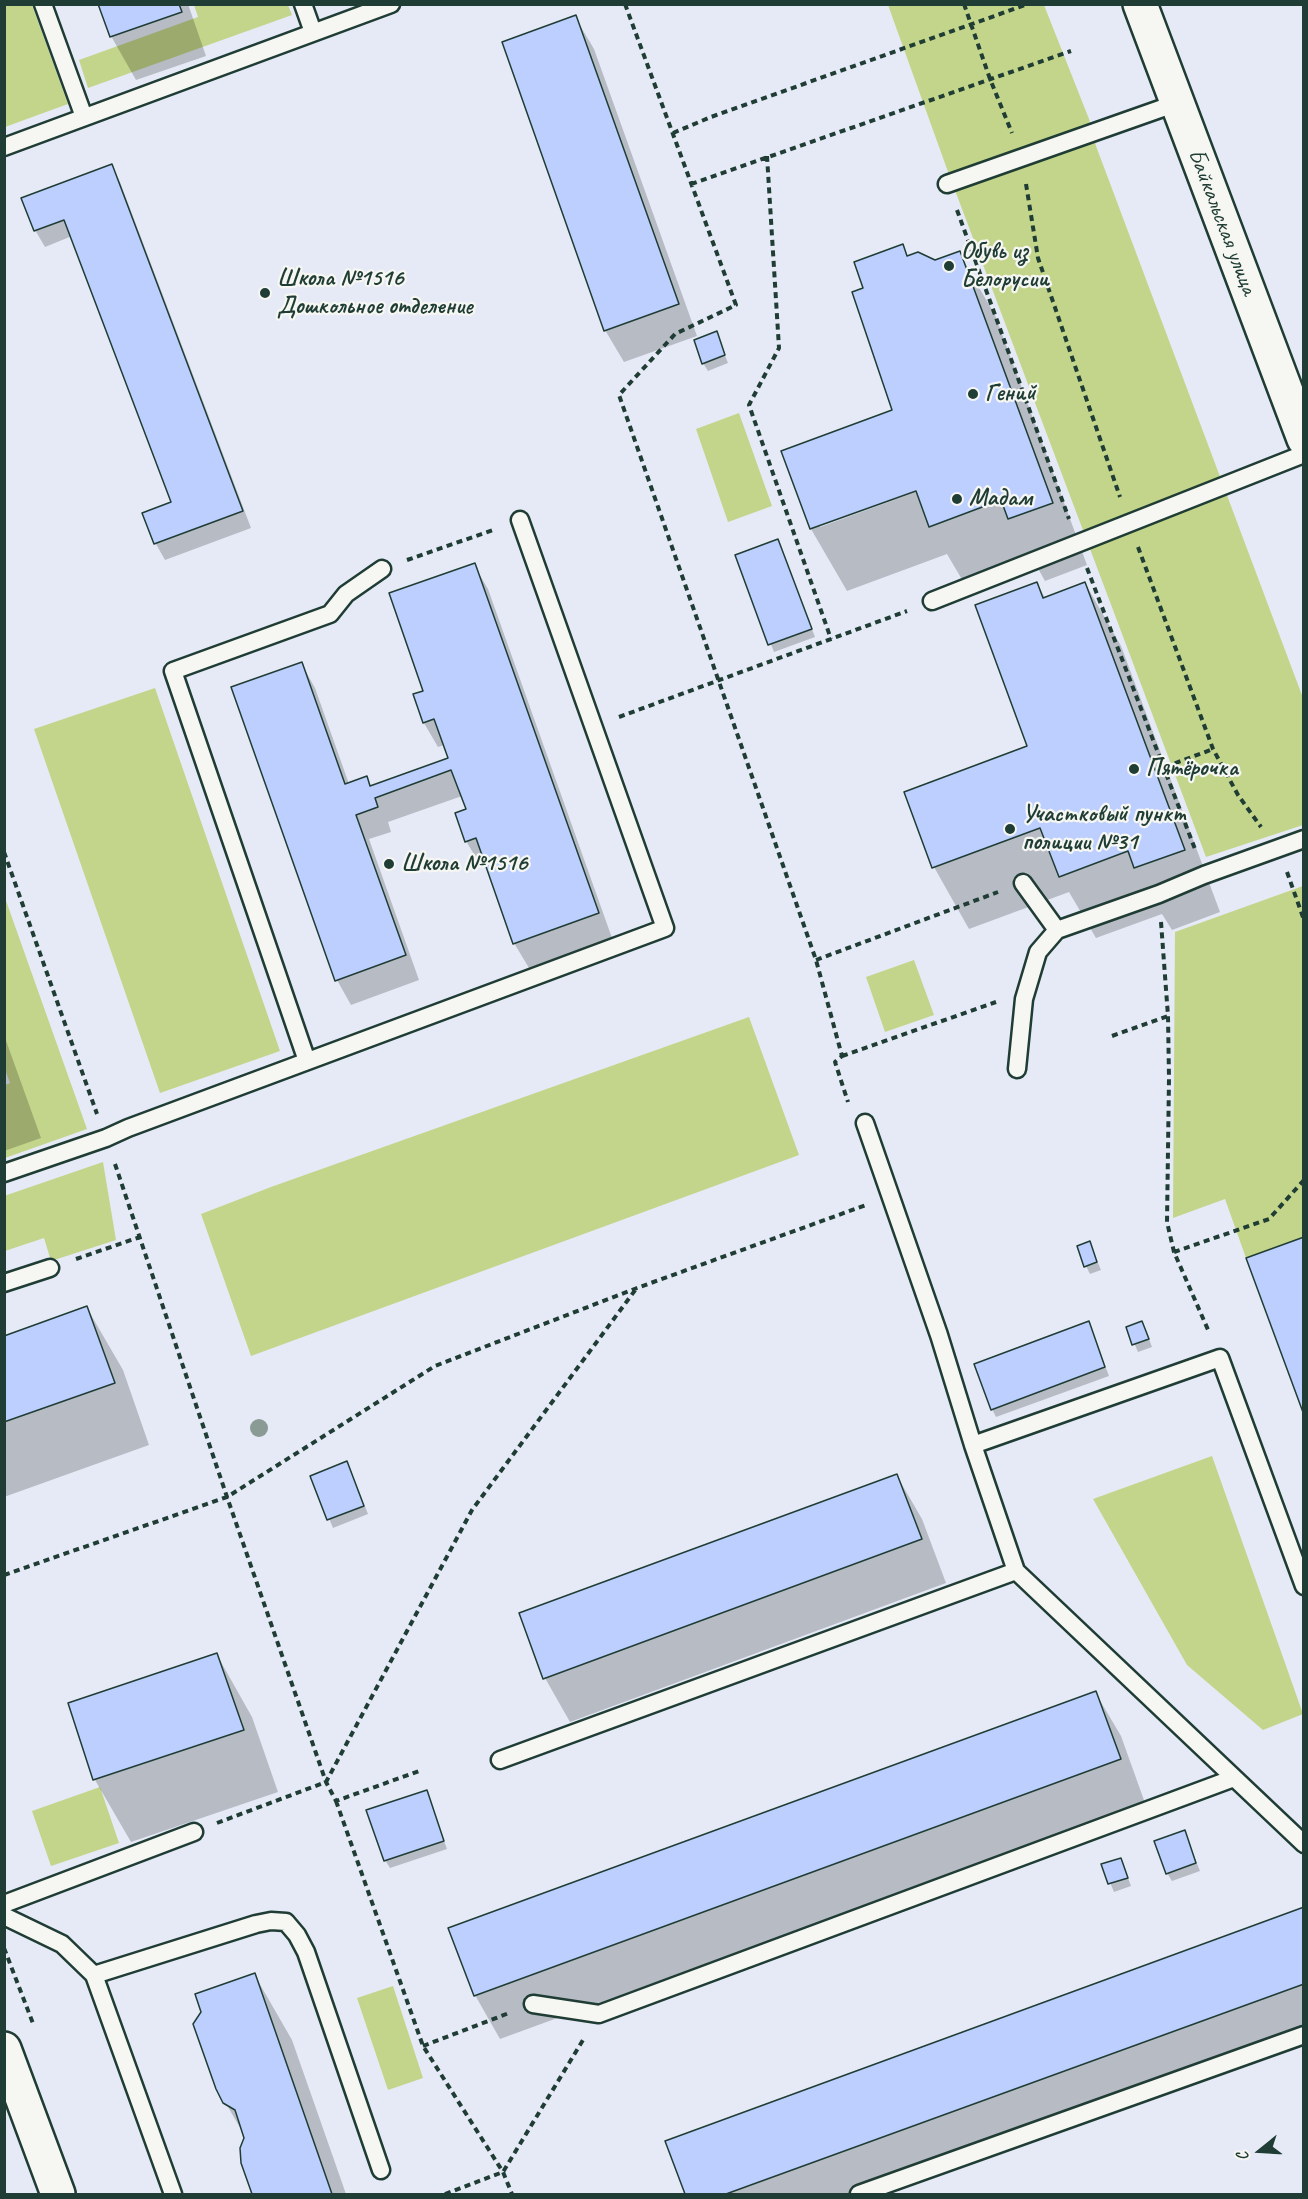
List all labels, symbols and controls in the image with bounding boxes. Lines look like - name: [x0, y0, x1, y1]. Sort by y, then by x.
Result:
- street label: Байкальская улица: [1181, 145, 1263, 299]
- place label: Обувь из Белорусии: [961, 238, 1049, 294]
- marker: Обувь из Белорусии: [942, 259, 956, 273]
- place label: Школа №1516 Дошкольное отделение: [277, 265, 473, 321]
- marker: Школа №1516 Дошкольное отделение: [258, 286, 272, 300]
- place label: Гений: [985, 380, 1036, 408]
- marker: Гений: [966, 387, 980, 401]
- place label: Мадам: [969, 485, 1032, 513]
- marker: Мадам: [950, 492, 964, 506]
- place label: Пятёрочка: [1146, 755, 1238, 783]
- marker: Пятёрочка: [1127, 762, 1141, 776]
- place label: Участковый пункт полиции №31: [1022, 801, 1185, 857]
- marker: Участковый пункт полиции №31: [1003, 822, 1017, 836]
- place label: Школа №1516: [401, 850, 527, 878]
- marker: Школа №1516: [382, 857, 396, 871]
- north arrow: [1230, 2121, 1290, 2181]
- text: С: [1232, 2150, 1254, 2163]

